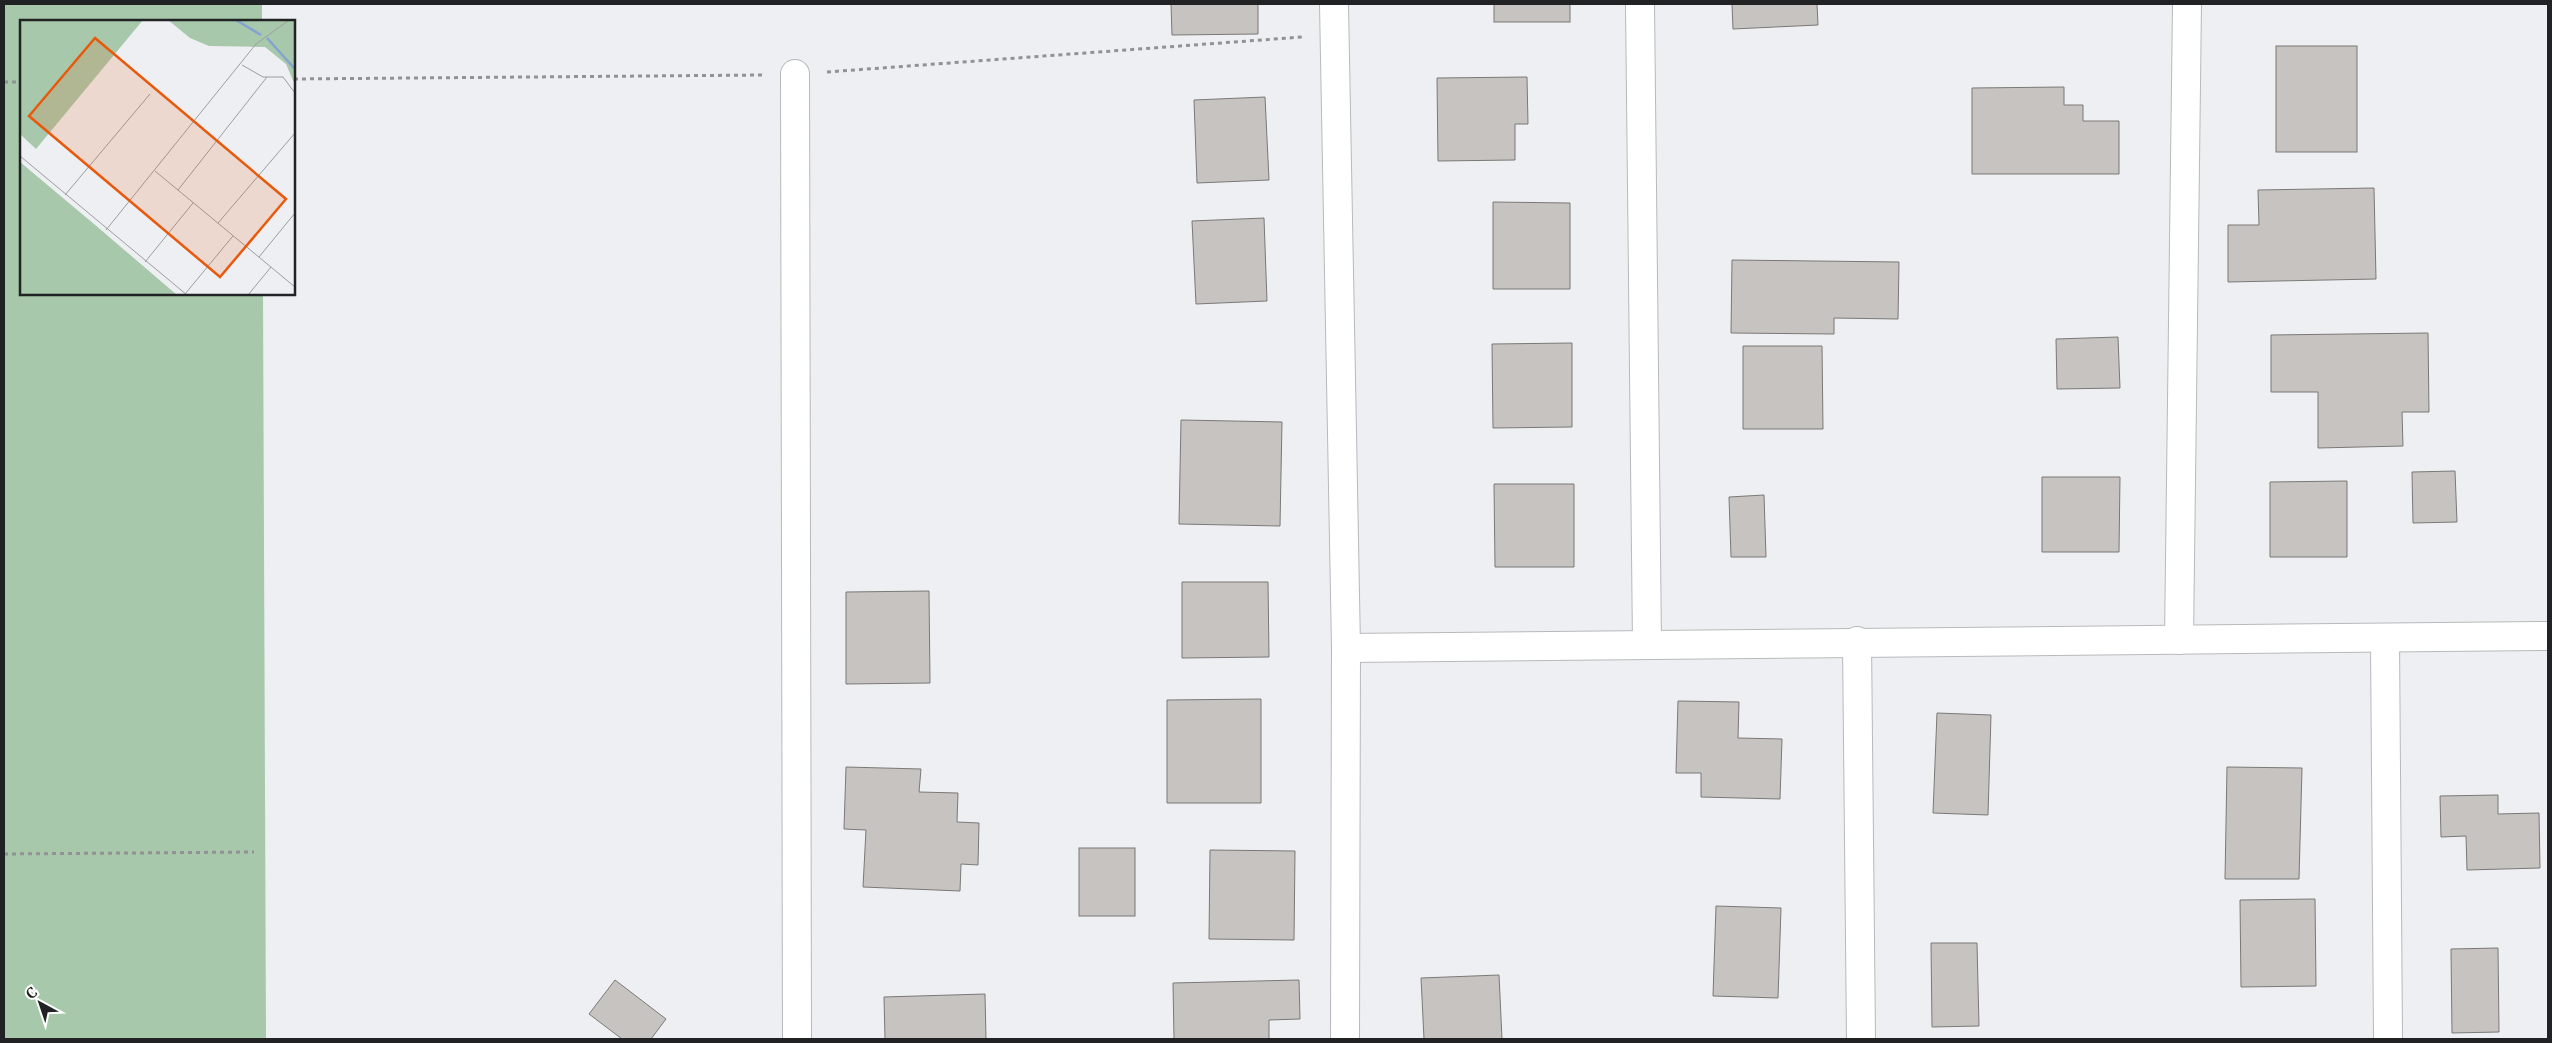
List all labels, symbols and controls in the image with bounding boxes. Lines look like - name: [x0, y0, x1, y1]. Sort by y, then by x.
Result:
- inset map: [20, 20, 295, 295]
- north arrow: [15, 978, 65, 1028]
- text: С: [22, 983, 41, 1003]

